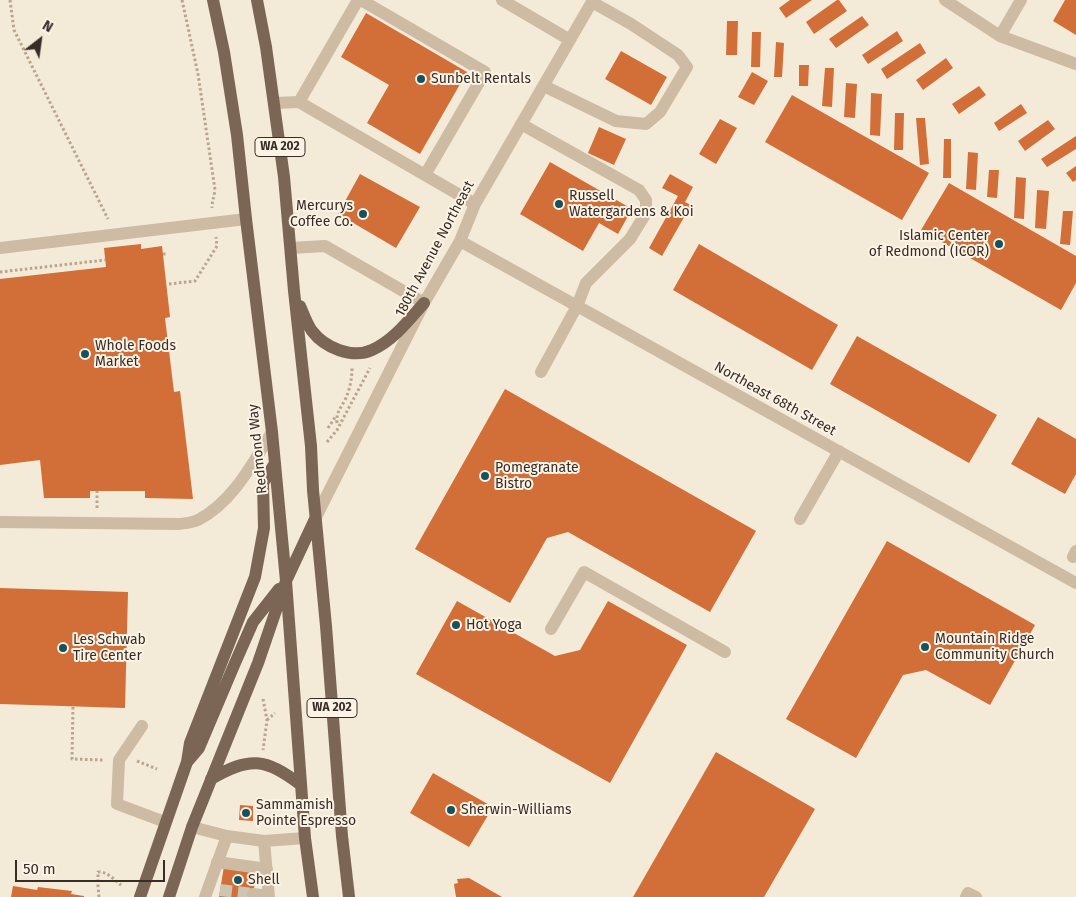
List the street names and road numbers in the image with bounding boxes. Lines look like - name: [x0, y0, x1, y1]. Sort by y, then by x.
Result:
- road number: WA 202: [255, 138, 305, 156]
- street label: 180th Avenue Northeast: [392, 178, 478, 320]
- street label: Northeast 68th Street: [711, 358, 839, 440]
- street label: Redmond Way: [245, 403, 271, 495]
- road number: WA 202: [307, 698, 357, 718]

